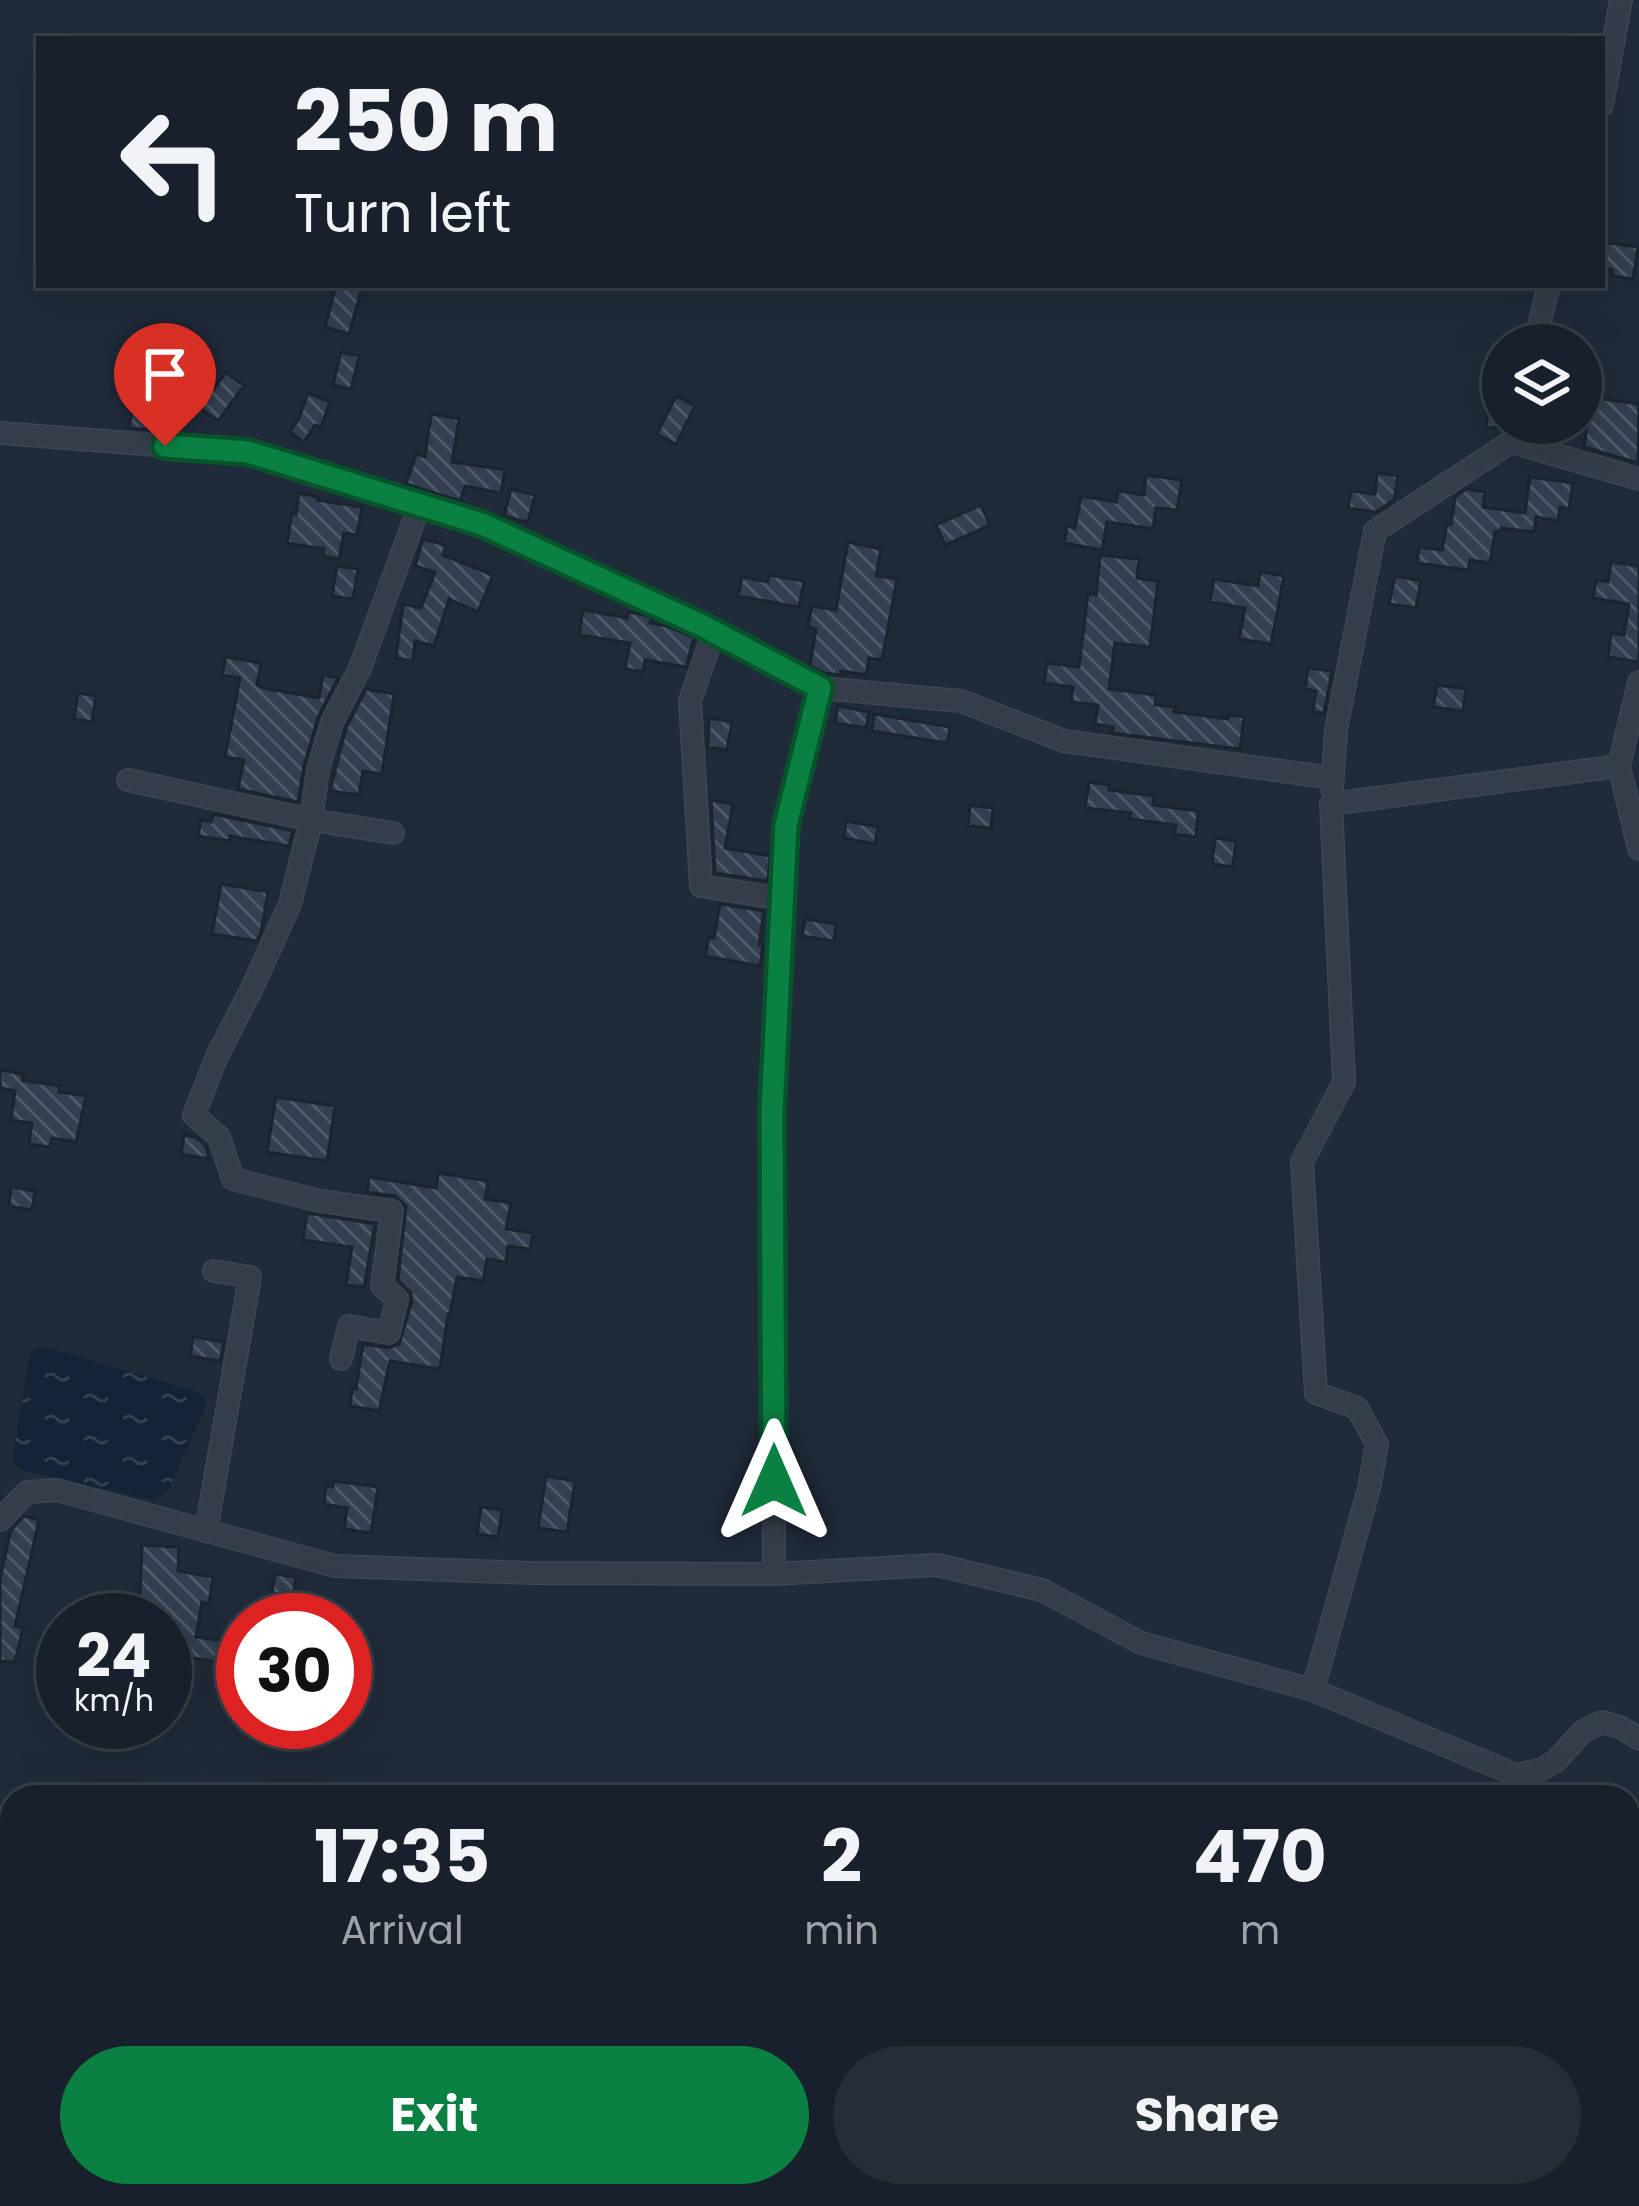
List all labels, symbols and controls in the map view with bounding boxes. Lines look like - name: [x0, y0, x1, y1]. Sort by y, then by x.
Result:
- text: 250 m: [294, 63, 558, 180]
- icon: left: [96, 84, 252, 240]
- text: Turn left: [294, 175, 511, 251]
- pin: [114, 323, 216, 446]
- map controls: [1482, 324, 1602, 444]
- button: layers: [1482, 324, 1602, 444]
- icon: arrive: [132, 341, 198, 407]
- position arrow: [711, 1418, 837, 1544]
- speed limit sign: 30: [216, 1593, 372, 1749]
- text: 24: [77, 1614, 151, 1698]
- text: km/h: [74, 1679, 154, 1722]
- text: 17:35: [314, 1806, 490, 1907]
- text: 2: [821, 1806, 862, 1907]
- text: 470: [1193, 1806, 1327, 1907]
- text: Arrival: [341, 1903, 464, 1958]
- text: min: [804, 1903, 879, 1958]
- text: m: [1240, 1903, 1280, 1958]
- button: Exit: [60, 2046, 809, 2184]
- button: Share: [833, 2046, 1581, 2184]

